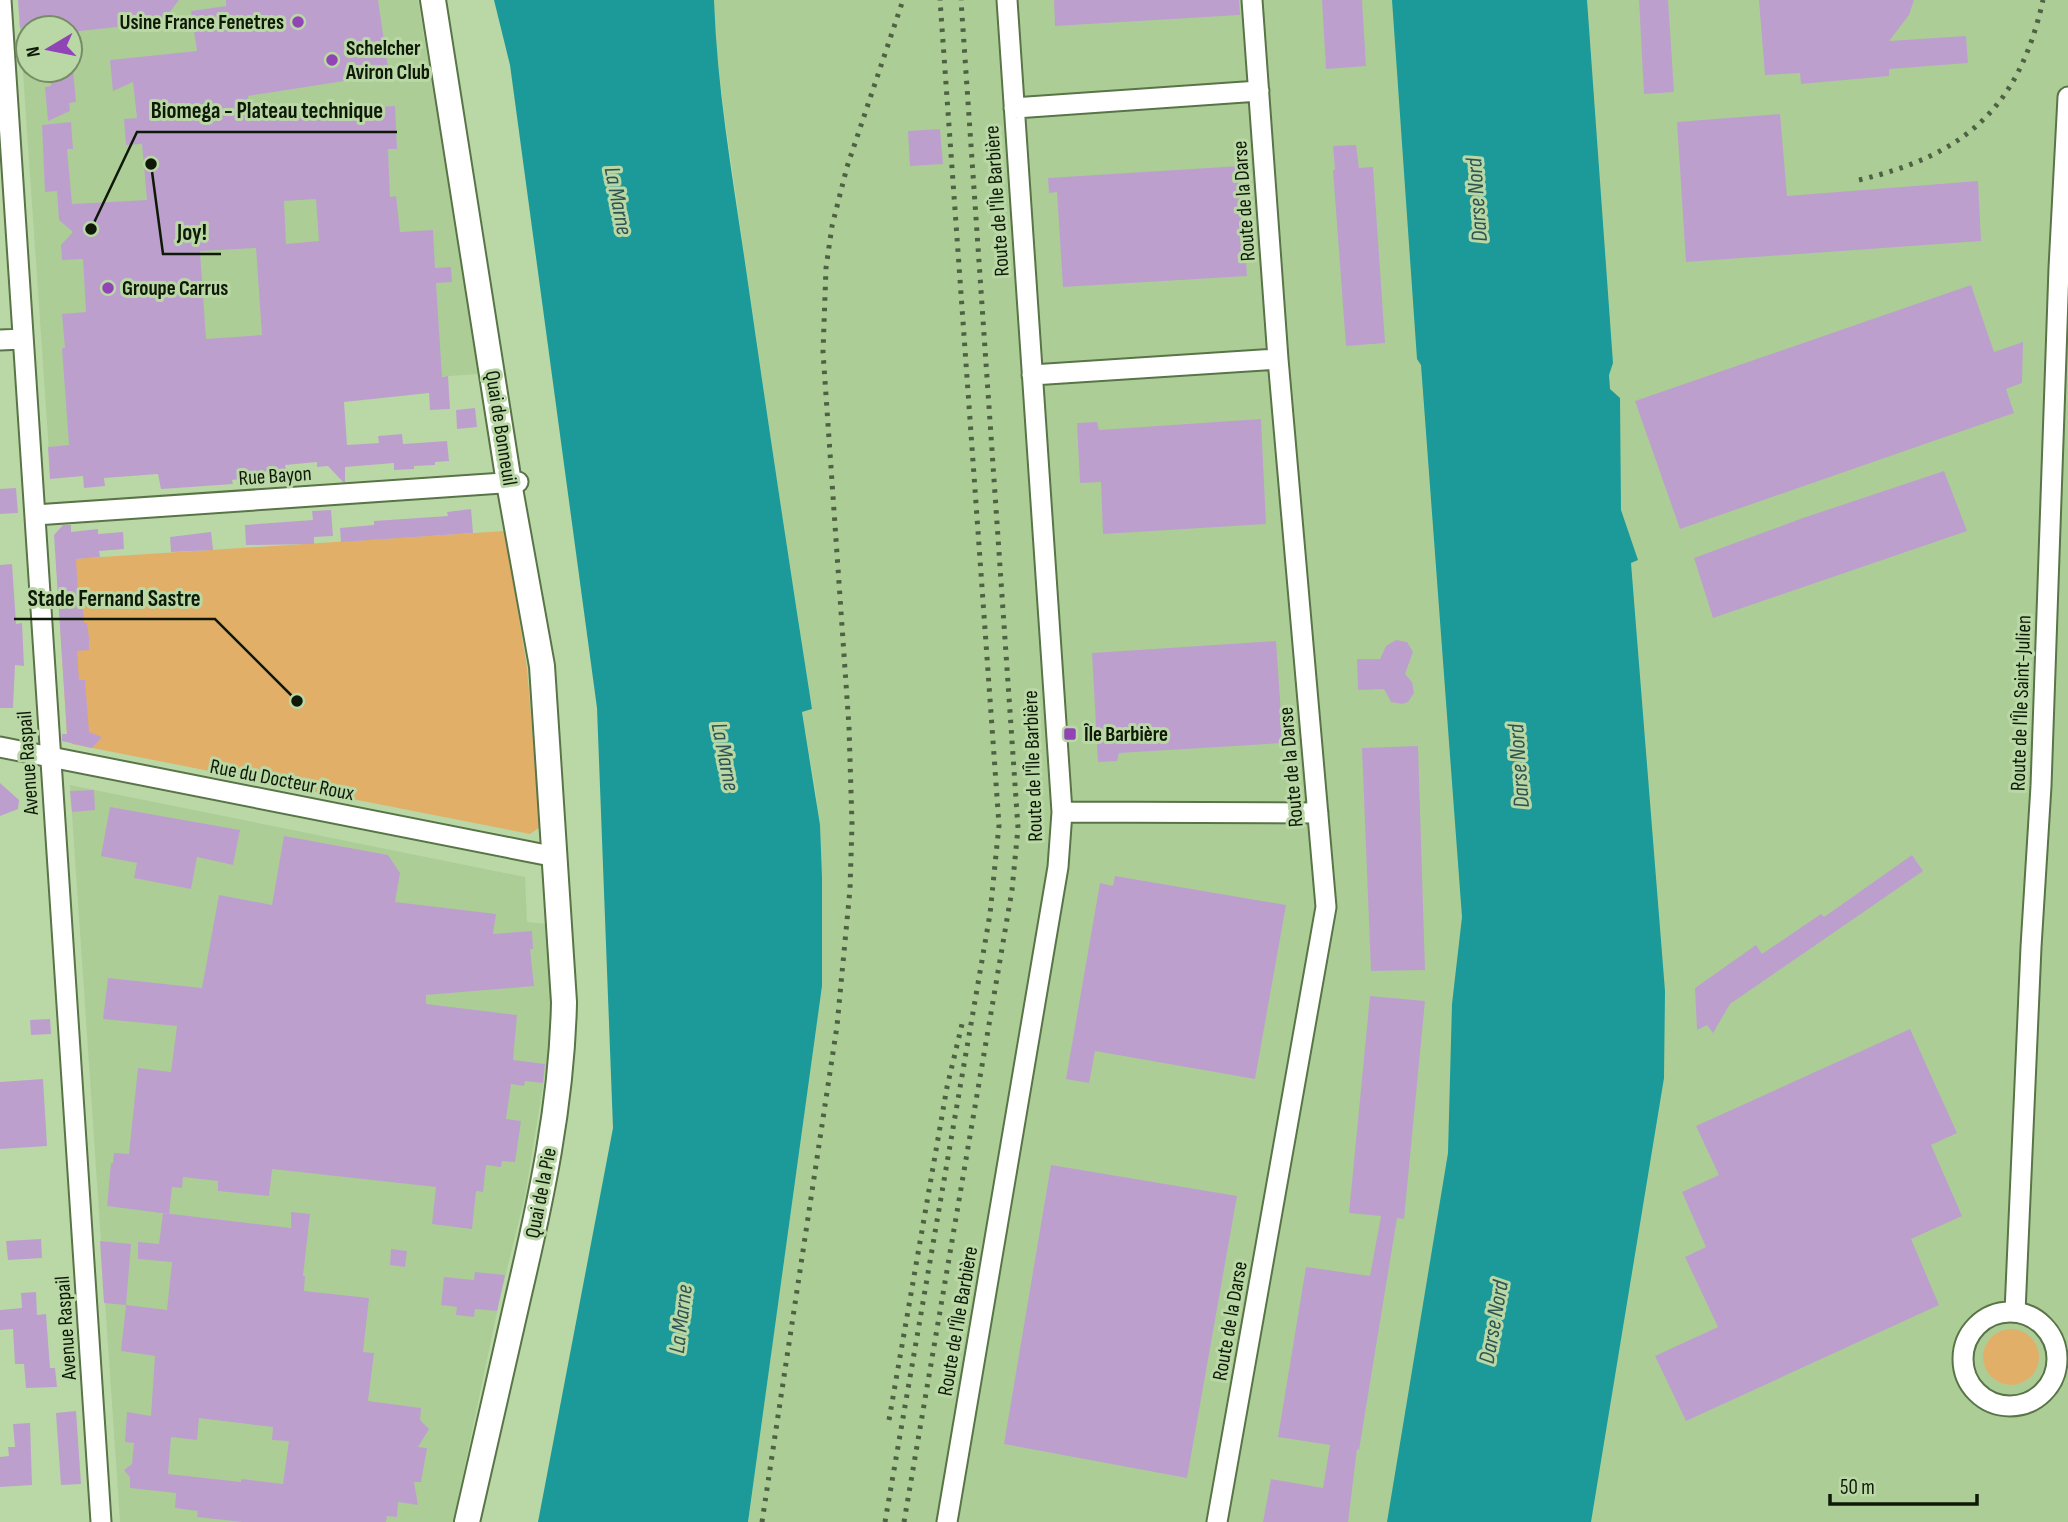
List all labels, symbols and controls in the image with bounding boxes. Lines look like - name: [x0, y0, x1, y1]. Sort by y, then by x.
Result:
- place label: Usine France Fenetres: [120, 10, 284, 35]
- north arrow: [14, 14, 84, 84]
- marker: Usine France Fenetres: [290, 14, 306, 30]
- place label: Schelcher Aviron Club: [345, 36, 430, 85]
- text: N: [22, 45, 46, 59]
- marker: Schelcher Aviron Club: [324, 52, 340, 68]
- callout: Biomega - Plateau technique: [137, 88, 397, 132]
- text: Biomega - Plateau technique: [151, 97, 383, 125]
- street label: Route de l'Île Barbière: [979, 125, 1015, 277]
- street label: Route de la Darse: [1227, 140, 1261, 262]
- water label: Darse Nord: [1460, 157, 1494, 243]
- water label: La Marne: [598, 165, 638, 237]
- callout: Joy!: [163, 210, 221, 254]
- text: Joy!: [176, 219, 207, 247]
- place label: Groupe Carrus: [122, 276, 228, 301]
- marker: Groupe Carrus: [100, 280, 116, 296]
- street label: Quai de Bonneuil: [480, 369, 522, 487]
- street label: Rue Bayon: [238, 461, 312, 491]
- callout: Stade Fernand Sastre: [14, 575, 215, 619]
- text: Stade Fernand Sastre: [27, 585, 201, 613]
- street label: Route de l'Île Saint-Julien: [2005, 615, 2037, 791]
- street label: Route de l'Île Barbière: [1018, 690, 1048, 842]
- street label: Route de la Darse: [1273, 706, 1309, 828]
- street label: Avenue Raspail: [12, 710, 44, 817]
- water label: La Marne: [705, 721, 745, 793]
- place label: Île Barbière: [1083, 722, 1168, 747]
- water label: Darse Nord: [1502, 723, 1536, 809]
- marker: Île Barbière: [1062, 726, 1078, 742]
- street label: Rue du Docteur Roux: [208, 754, 356, 806]
- street label: Quai de la Pie: [520, 1146, 562, 1240]
- street label: Route de l'Île Barbière: [933, 1244, 983, 1398]
- street label: Route de la Darse: [1207, 1259, 1253, 1383]
- street label: Avenue Raspail: [50, 1275, 82, 1382]
- water label: Darse Nord: [1473, 1278, 1515, 1366]
- water label: La Marne: [663, 1283, 699, 1355]
- scale bar: [1830, 1462, 1977, 1506]
- text: 50 m: [1840, 1475, 1875, 1500]

